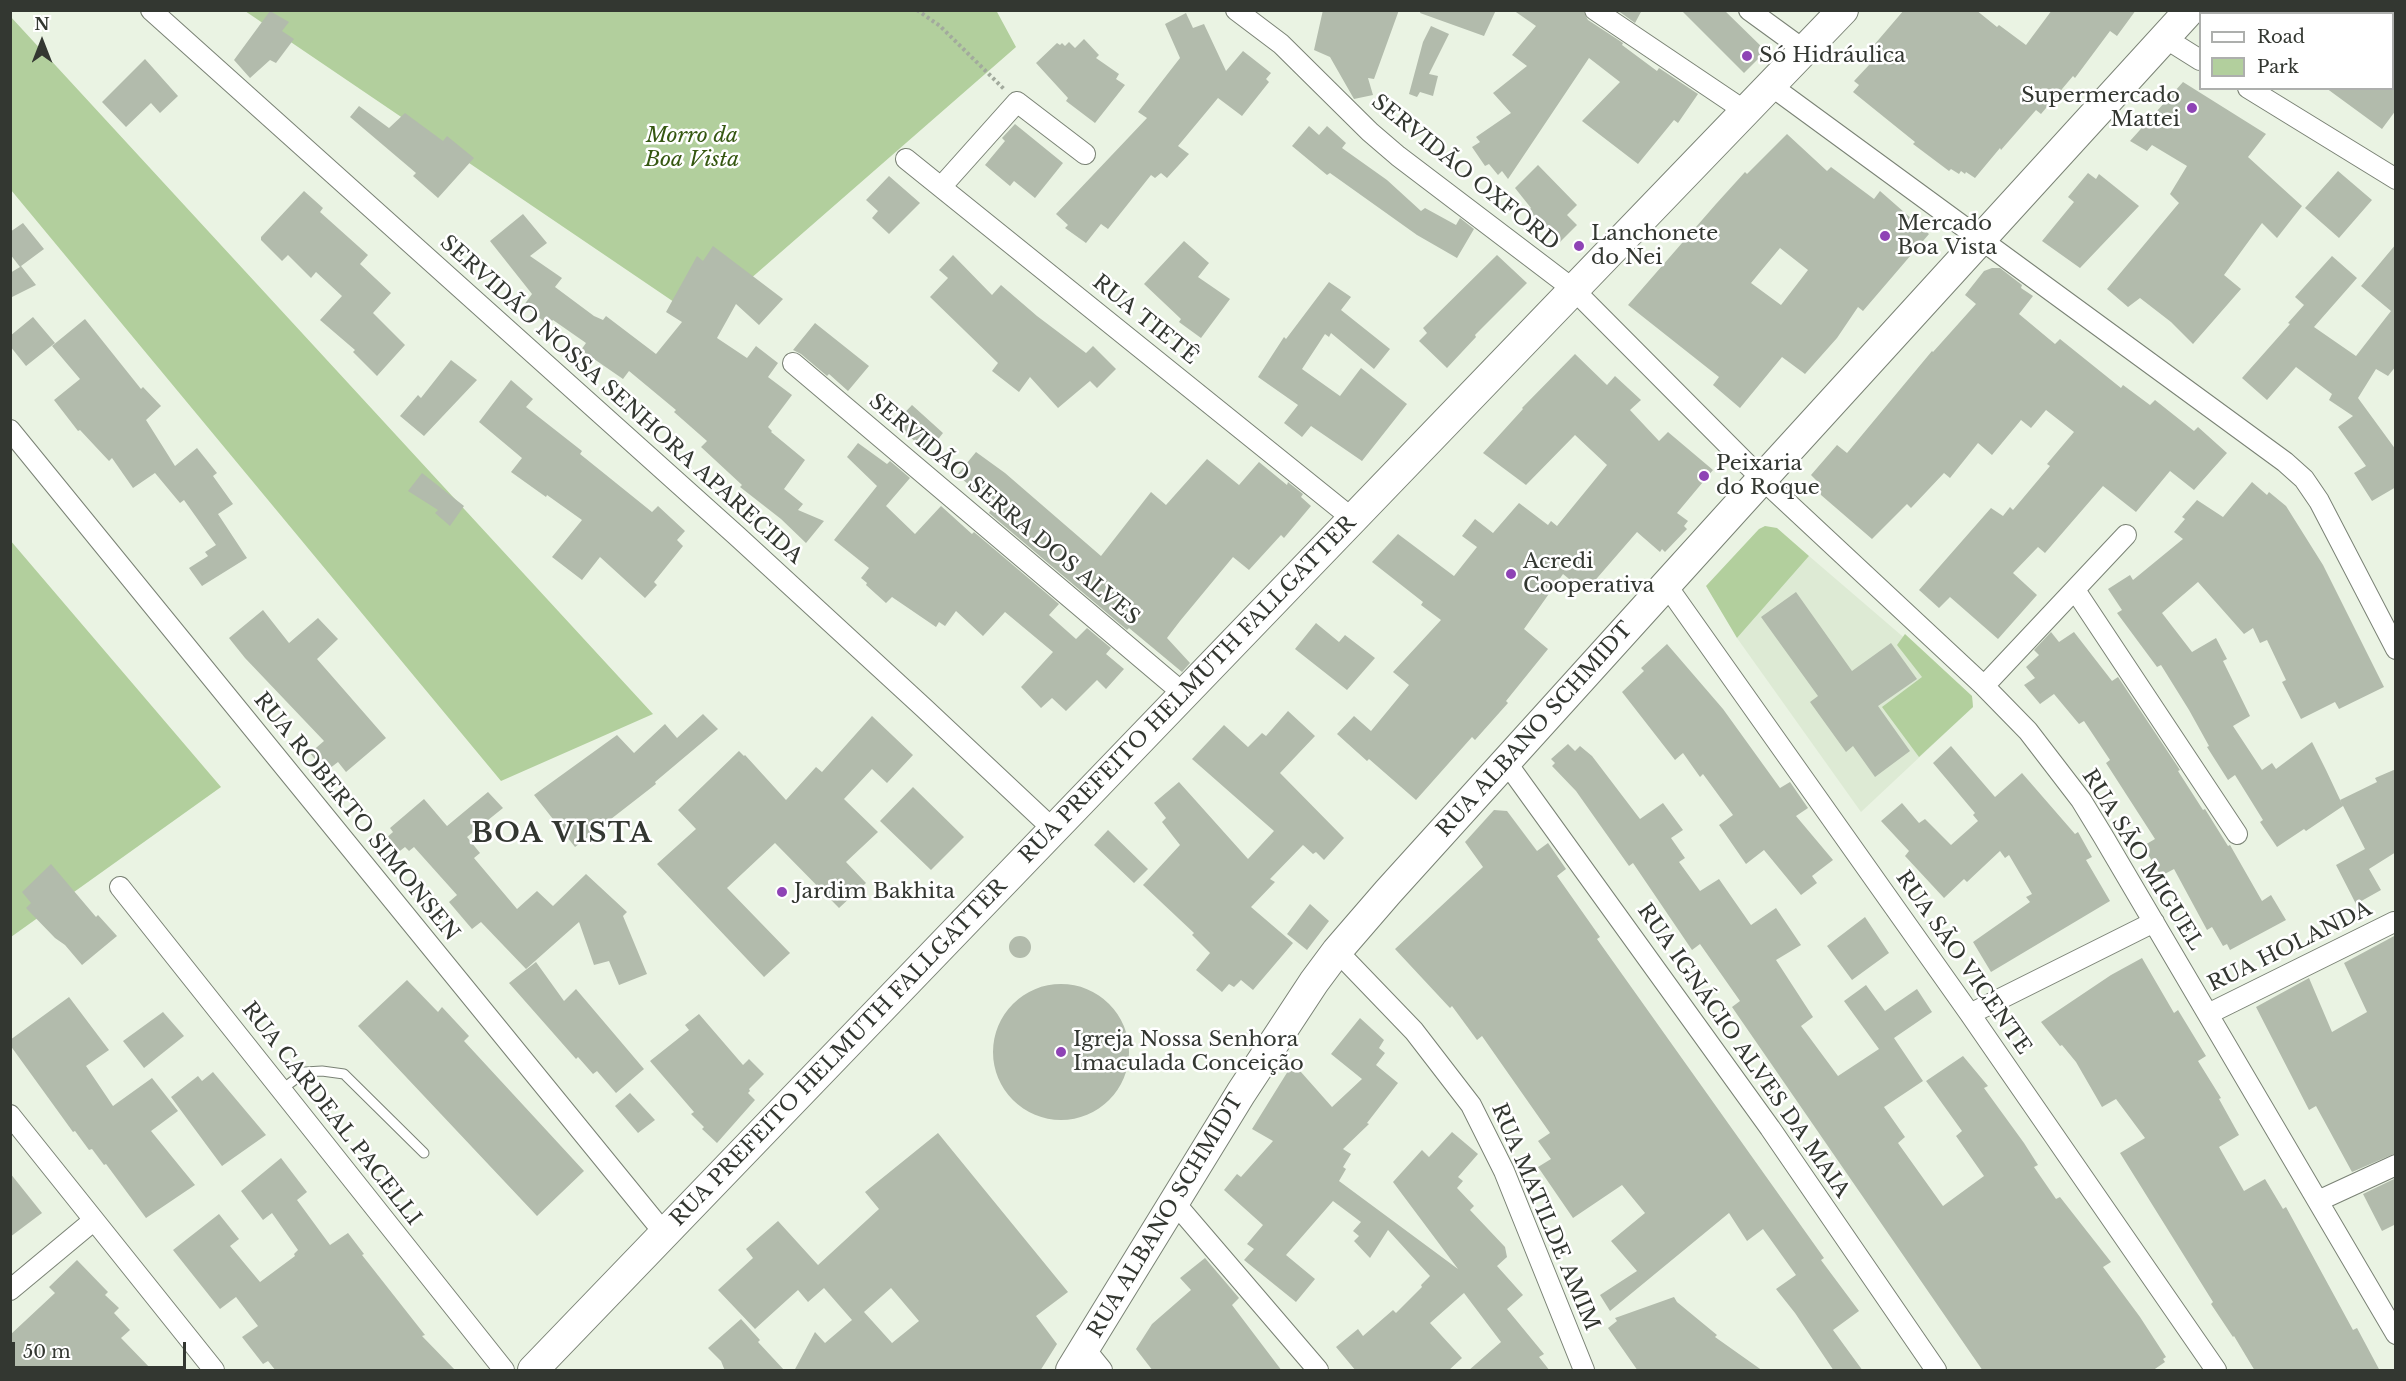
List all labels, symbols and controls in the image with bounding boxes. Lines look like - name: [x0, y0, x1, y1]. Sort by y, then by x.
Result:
- north arrow: [12, 12, 72, 72]
- legend: [2199, 12, 2394, 90]
- text: N: [34, 14, 50, 34]
- text: Road: [2257, 26, 2305, 48]
- place label: Só Hidráulica: [1759, 43, 1906, 69]
- marker: Só Hidráulica: [1740, 49, 1754, 63]
- text: Park: [2257, 56, 2299, 78]
- place label: Supermercado Mattei: [2021, 83, 2180, 133]
- street label: SERVIDÃO OXFORD: [1366, 90, 1564, 256]
- marker: Supermercado Mattei: [2185, 101, 2199, 115]
- park label: Morro da Boa Vista: [645, 123, 739, 173]
- place label: Mercado Boa Vista: [1897, 211, 1997, 261]
- place label: Lanchonete do Nei: [1591, 221, 1718, 271]
- marker: Mercado Boa Vista: [1878, 229, 1892, 243]
- street label: SERVIDÃO NOSSA SENHORA APARECIDA: [435, 230, 807, 570]
- marker: Lanchonete do Nei: [1572, 239, 1586, 253]
- street label: RUA TIETÊ: [1087, 270, 1203, 370]
- street label: SERVIDÃO SERRA DOS ALVES: [863, 389, 1145, 631]
- place label: Peixaria do Roque: [1716, 451, 1820, 501]
- marker: Peixaria do Roque: [1697, 469, 1711, 483]
- street label: RUA PREFEITO HELMUTH FALLGATTER: [1015, 511, 1361, 869]
- place label: Acredi Cooperativa: [1523, 549, 1654, 599]
- marker: Acredi Cooperativa: [1504, 567, 1518, 581]
- street label: RUA ALBANO SCHMIDT: [1432, 617, 1638, 843]
- street label: RUA ROBERTO SIMONSEN: [248, 688, 464, 946]
- street label: RUA SÃO MIGUEL: [2076, 765, 2208, 955]
- district label: BOA VISTA: [471, 818, 653, 850]
- street label: RUA SÃO VICENTE: [1890, 866, 2036, 1060]
- street label: RUA PREFEITO HELMUTH FALLGATTER: [666, 874, 1012, 1232]
- place label: Jardim Bakhita: [794, 879, 955, 905]
- marker: Jardim Bakhita: [775, 885, 789, 899]
- street label: RUA HOLANDA: [2204, 896, 2376, 998]
- street label: RUA IGNÁCIO ALVES DA MAIA: [1631, 899, 1855, 1203]
- street label: RUA CARDEAL PACELLI: [236, 997, 426, 1231]
- place label: Igreja Nossa Senhora Imaculada Conceição: [1073, 1027, 1304, 1077]
- marker: Igreja Nossa Senhora Imaculada Conceição: [1054, 1045, 1068, 1059]
- street label: RUA ALBANO SCHMIDT: [1083, 1089, 1249, 1343]
- street label: RUA MATILDE AMIM: [1486, 1100, 1604, 1334]
- scale bar: [15, 1330, 189, 1368]
- text: 50 m: [23, 1341, 71, 1363]

